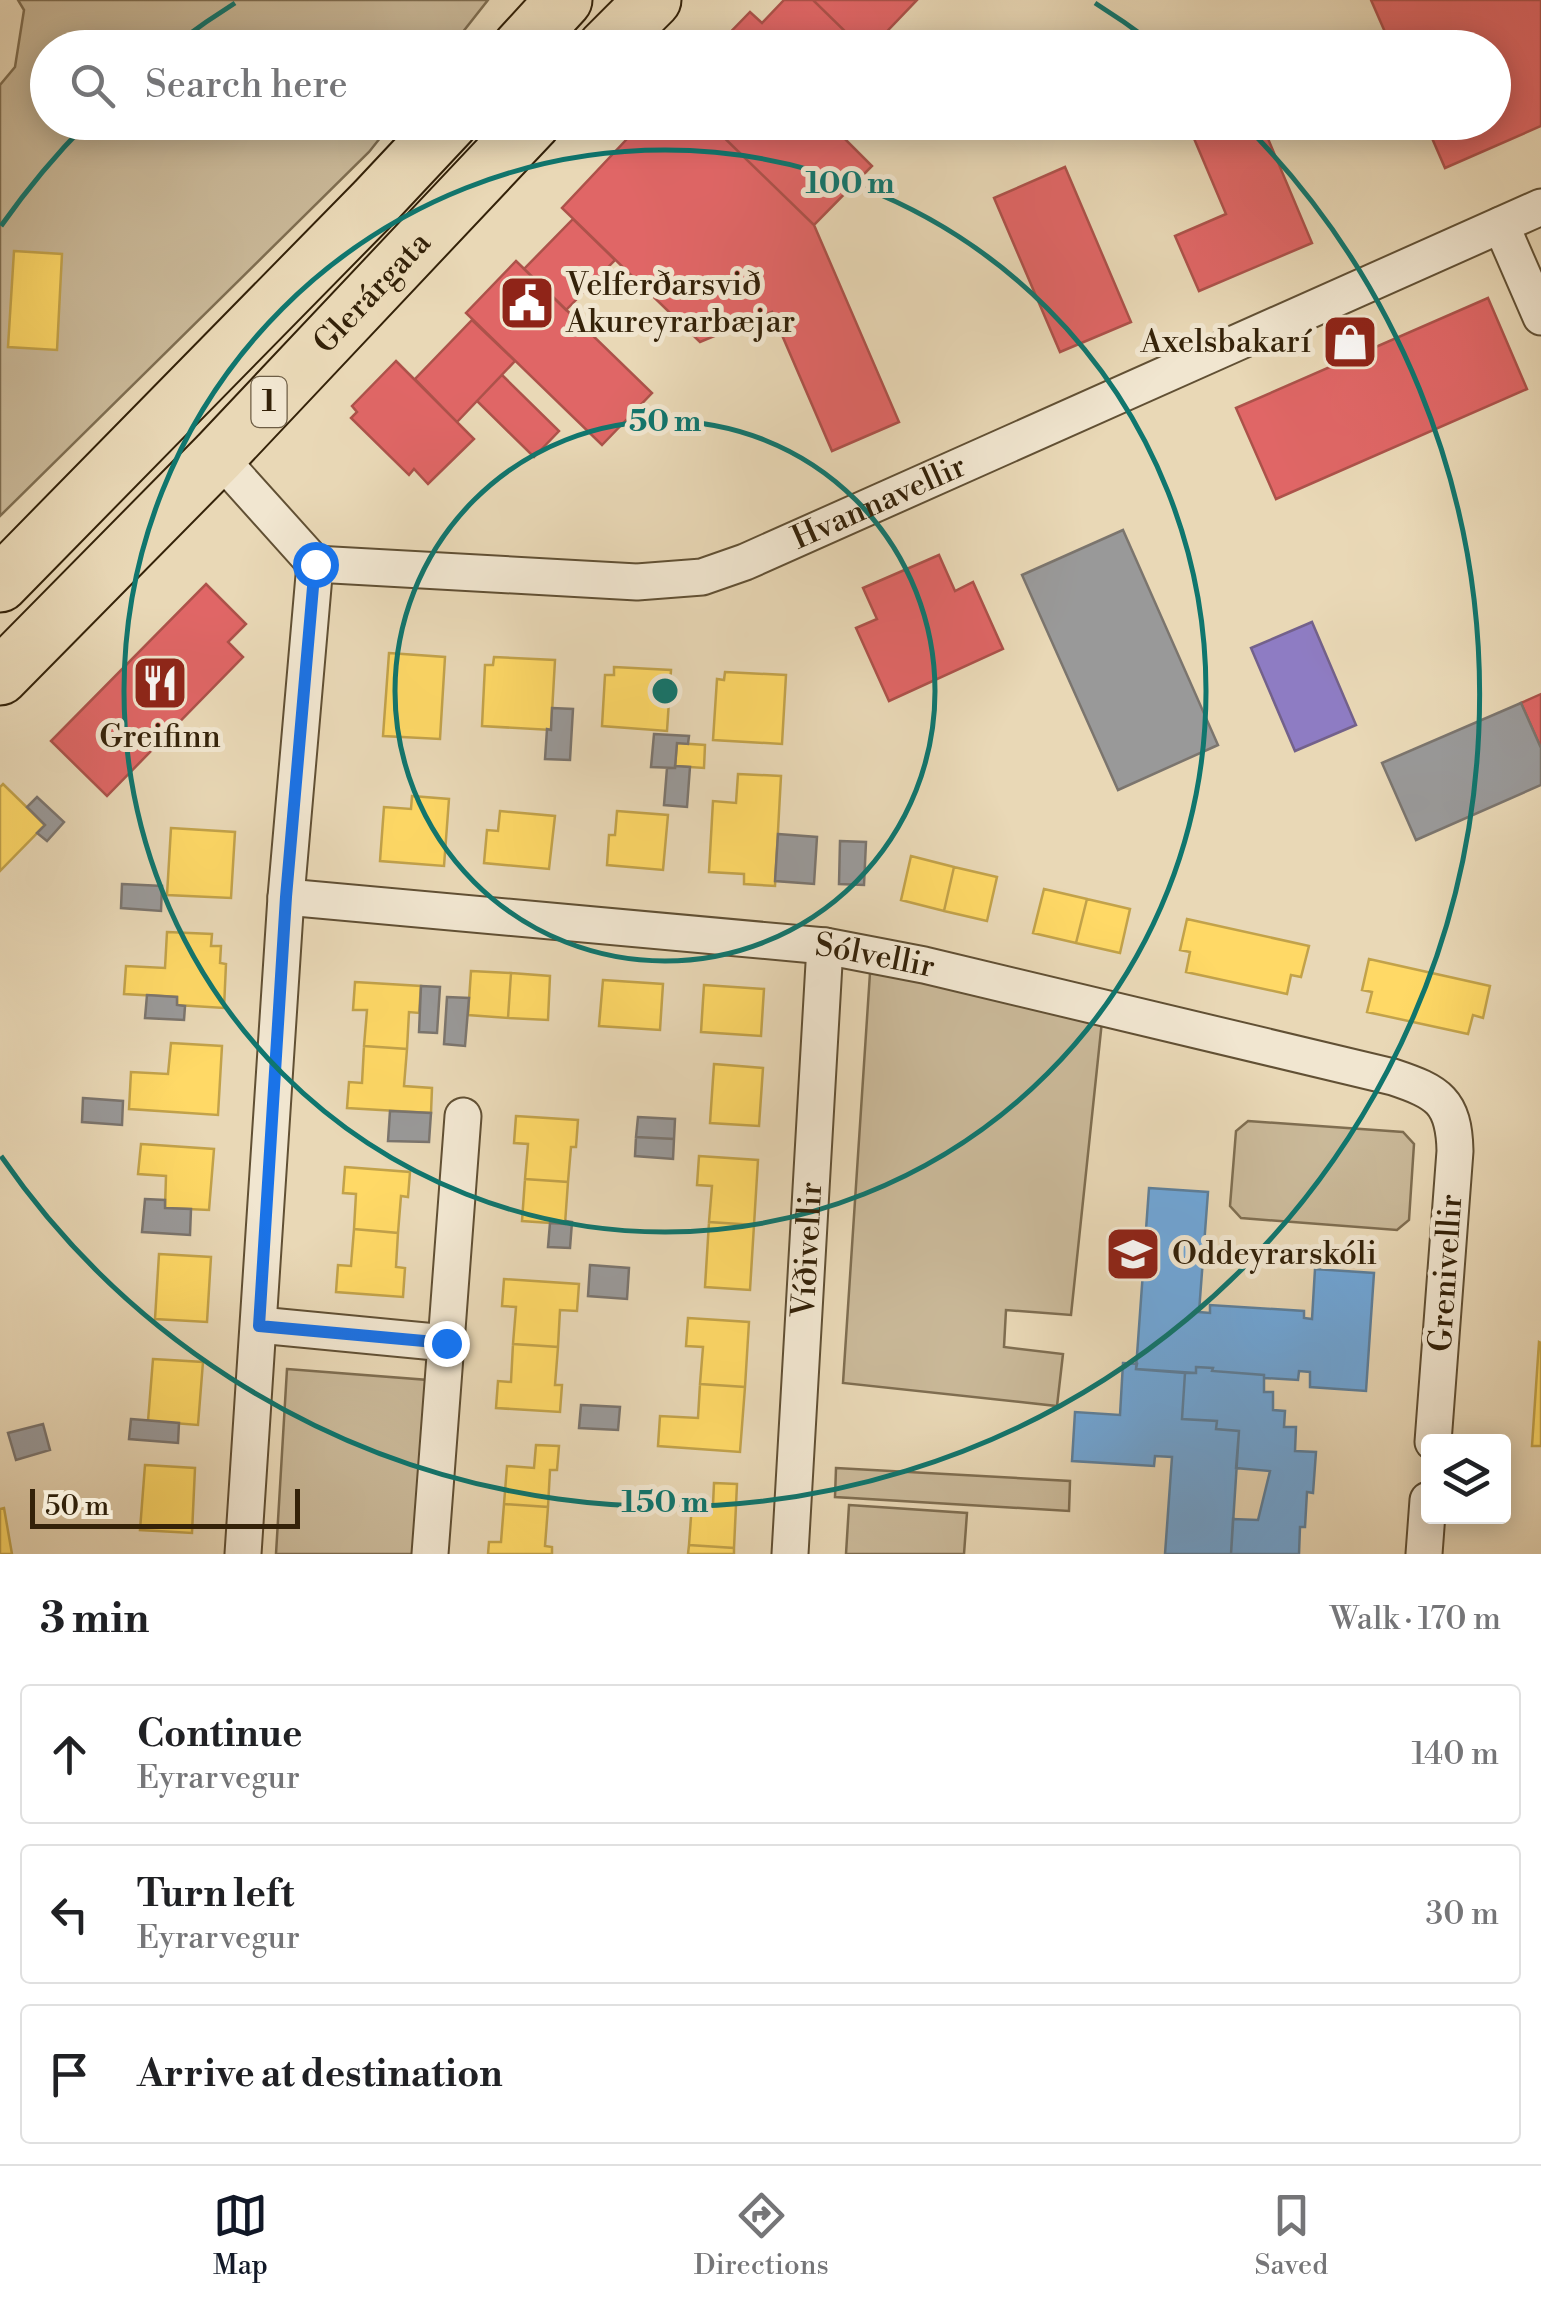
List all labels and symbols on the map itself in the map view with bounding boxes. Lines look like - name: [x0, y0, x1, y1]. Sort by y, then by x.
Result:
- text: 100 m: [805, 165, 895, 203]
- street label: Glerárgata: [305, 222, 440, 362]
- place label: Velferðarsvið Akureyrarbæjar: [565, 265, 796, 342]
- public building icon: Velferðarsvið Akureyrarbæjar: [497, 273, 557, 333]
- shop icon: Axelsbakarí: [1320, 312, 1380, 372]
- place label: Axelsbakarí: [1139, 322, 1312, 362]
- road number: 1: [252, 377, 286, 427]
- text: 50 m: [629, 403, 701, 441]
- street label: Hvannavellir: [785, 446, 972, 559]
- route start: [293, 542, 339, 588]
- restaurant icon: Greifinn: [130, 653, 190, 713]
- centre of rings: [647, 673, 683, 709]
- place label: Greifinn: [99, 717, 221, 757]
- street label: Sólvellir: [813, 925, 939, 987]
- street label: Víðivellir: [784, 1180, 831, 1319]
- street label: Grenivellir: [1421, 1193, 1471, 1353]
- school or university icon: Oddeyrarskóli: [1103, 1224, 1163, 1284]
- place label: Oddeyrarskóli: [1172, 1234, 1377, 1274]
- route end: [424, 1321, 470, 1367]
- scale bar: [30, 1484, 300, 1528]
- text: 150 m: [622, 1484, 708, 1522]

